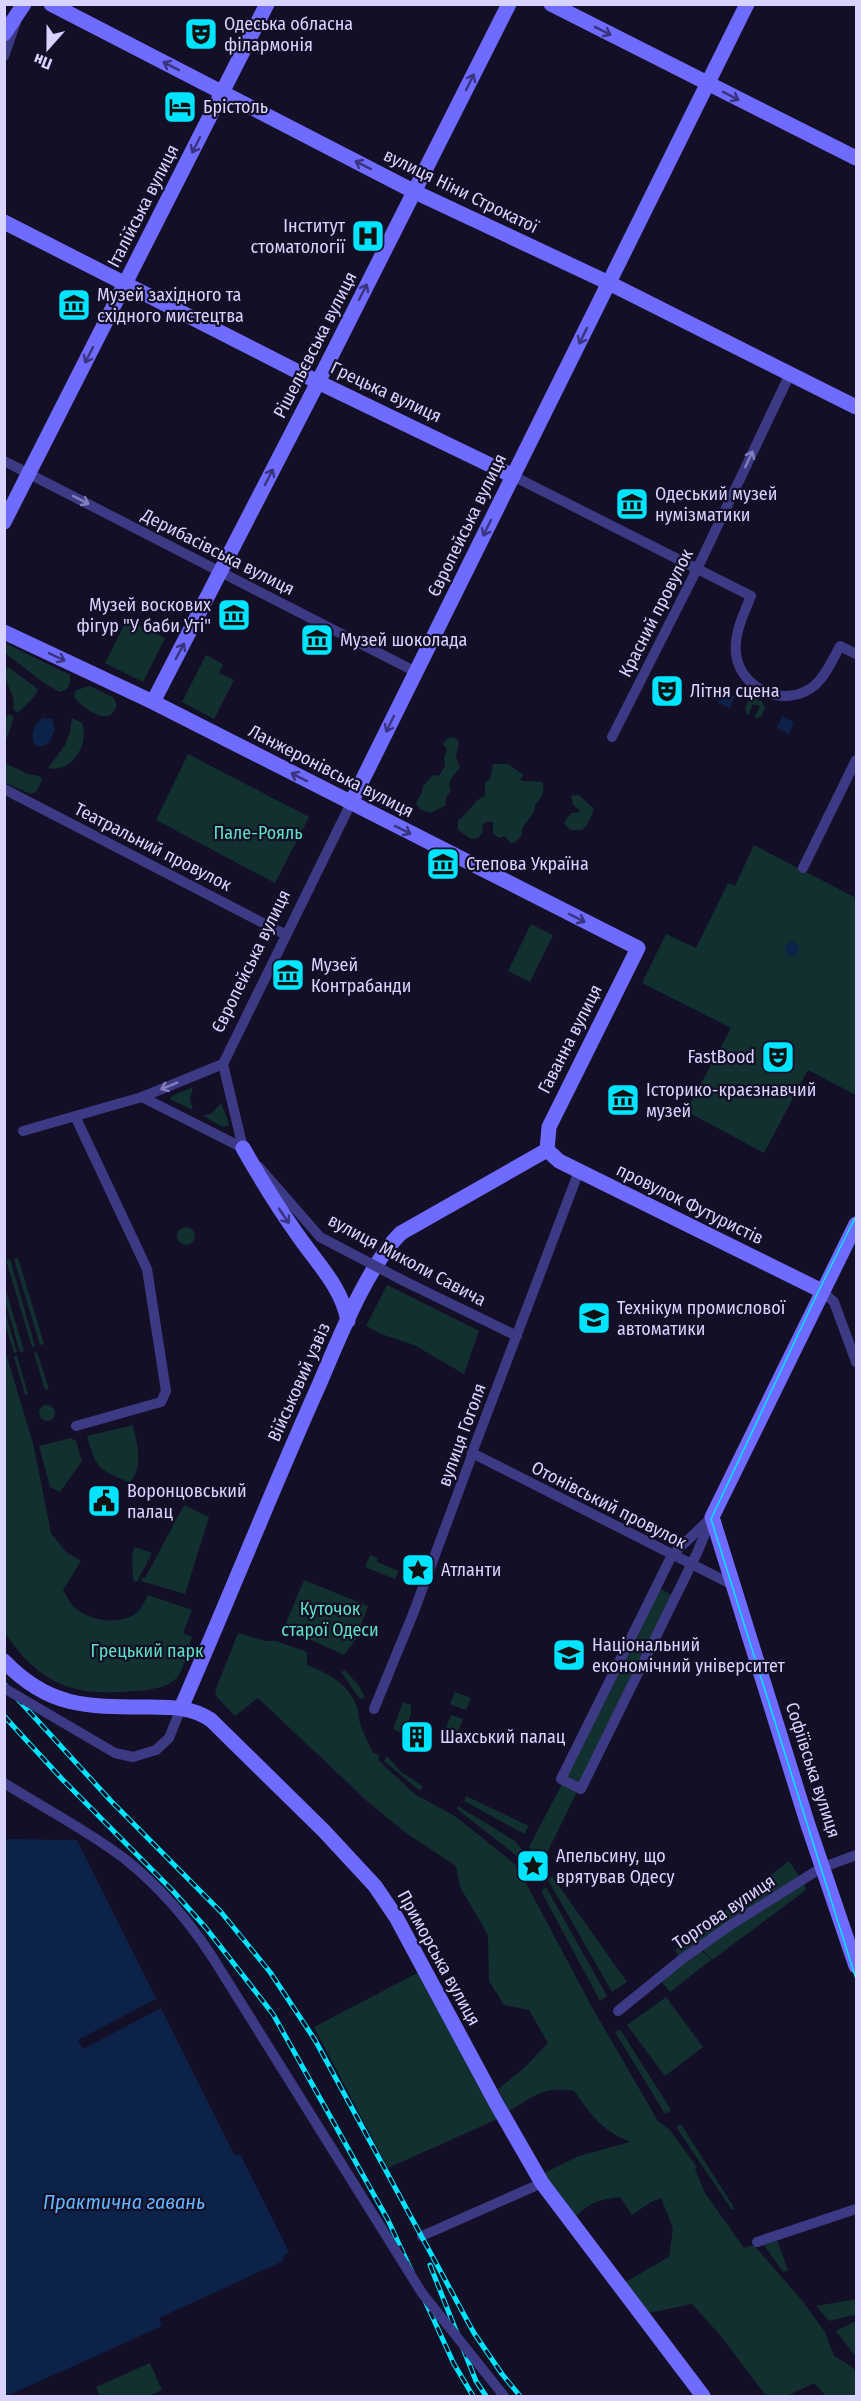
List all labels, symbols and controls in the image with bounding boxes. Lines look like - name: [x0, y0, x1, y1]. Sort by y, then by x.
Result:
- place label: Одеська обласна філармонія: [224, 13, 353, 56]
- theatre icon: Одеська обласна філармонія: [183, 16, 219, 52]
- north arrow: [18, 18, 78, 78]
- one-way arrow: [594, 25, 612, 37]
- text: Пн: [31, 49, 55, 74]
- one-way arrow: [162, 60, 180, 72]
- one-way arrow: [465, 74, 477, 92]
- hotel icon: Брістоль: [162, 89, 198, 125]
- one-way arrow: [722, 90, 740, 102]
- place label: Брістоль: [203, 96, 268, 118]
- one-way arrow: [189, 135, 201, 153]
- street label: Італійська вулиця: [103, 141, 183, 271]
- street label: вулиця Ніни Строкатої: [380, 144, 542, 238]
- one-way arrow: [355, 158, 373, 170]
- place label: Інститут стоматології: [250, 215, 346, 258]
- hospital icon: Інститут стоматології: [350, 218, 386, 254]
- street label: Рішельєвська вулиця: [269, 268, 361, 422]
- place label: Музей західного та східного мистецтва: [97, 284, 244, 327]
- one-way arrow: [358, 284, 370, 302]
- museum icon: Музей західного та східного мистецтва: [56, 287, 92, 323]
- one-way arrow: [576, 326, 588, 344]
- one-way arrow: [82, 345, 94, 363]
- street label: Грецька вулиця: [327, 357, 445, 427]
- street label: Європейська вулиця: [423, 450, 511, 600]
- one-way arrow: [744, 451, 756, 469]
- one-way arrow: [263, 469, 275, 486]
- place label: Одеський музей нумізматики: [655, 483, 777, 526]
- museum icon: Одеський музей нумізматики: [614, 486, 650, 522]
- one-way arrow: [71, 495, 89, 506]
- street label: Дерибасівська вулиця: [137, 503, 298, 600]
- one-way arrow: [481, 519, 493, 537]
- street label: Красний провулок: [614, 545, 698, 681]
- place label: Музей воскових фігур "У баби Уті": [77, 594, 211, 637]
- museum icon: Музей воскових фігур "У баби Уті": [216, 597, 252, 633]
- museum icon: Музей шоколада: [299, 622, 335, 658]
- place label: Музей шоколада: [340, 629, 467, 651]
- one-way arrow: [174, 642, 186, 660]
- one-way arrow: [48, 652, 66, 664]
- theatre icon: Літня сцена: [649, 673, 685, 709]
- place label: Літня сцена: [690, 680, 780, 702]
- one-way arrow: [384, 715, 395, 733]
- street label: Ланжеронівська вулиця: [245, 720, 417, 822]
- one-way arrow: [290, 770, 308, 782]
- street label: Театральний провулок: [71, 798, 236, 896]
- park label: Пале-Рояль: [213, 822, 303, 844]
- one-way arrow: [394, 824, 412, 836]
- museum icon: Степова Україна: [425, 846, 461, 882]
- place label: Степова Україна: [466, 853, 589, 875]
- street label: Європейська вулиця: [207, 886, 295, 1036]
- one-way arrow: [568, 912, 586, 924]
- place label: Музей Контрабанди: [311, 954, 411, 997]
- museum icon: Музей Контрабанди: [270, 957, 306, 993]
- street label: Гаванна вулиця: [533, 981, 607, 1097]
- theatre icon: FastBood: [760, 1039, 796, 1075]
- place label: FastBood: [688, 1046, 755, 1068]
- place label: Історико-краєзнавчий музей: [646, 1079, 816, 1122]
- one-way arrow: [160, 1081, 179, 1092]
- museum icon: Історико-краєзнавчий музей: [605, 1082, 641, 1118]
- street label: провулок Футуристів: [613, 1159, 767, 1249]
- one-way arrow: [278, 1207, 290, 1223]
- street label: вулиця Миколи Савича: [324, 1209, 490, 1311]
- place label: Технікум промислової автоматики: [617, 1297, 786, 1340]
- school or university icon: Технікум промислової автоматики: [576, 1300, 612, 1336]
- street label: Військовий узвіз: [263, 1319, 335, 1445]
- street label: вулиця Гоголя: [433, 1380, 491, 1490]
- street label: Отонівський провулок: [528, 1456, 691, 1554]
- place label: Воронцовський палац: [127, 1480, 247, 1523]
- public building icon: Воронцовський палац: [86, 1483, 122, 1519]
- place icon: Атланти: [400, 1552, 436, 1588]
- place label: Атланти: [441, 1559, 501, 1581]
- park label: Куточок старої Одеси: [281, 1598, 379, 1641]
- place label: Національний економічний університет: [592, 1634, 786, 1677]
- school or university icon: Національний економічний університет: [551, 1637, 587, 1673]
- park label: Грецький парк: [91, 1640, 204, 1662]
- street label: Софіївська вулиця: [781, 1700, 845, 1840]
- building icon: Шахський палац: [399, 1719, 435, 1755]
- place label: Шахський палац: [440, 1726, 566, 1748]
- place label: Апельсину, що врятував Одесу: [556, 1845, 675, 1888]
- place icon: Апельсину, що врятував Одесу: [515, 1848, 551, 1884]
- street label: Торгова вулиця: [669, 1870, 779, 1954]
- street label: Приморська вулиця: [393, 1886, 485, 2030]
- water label: Практична гавань: [43, 2190, 205, 2214]

